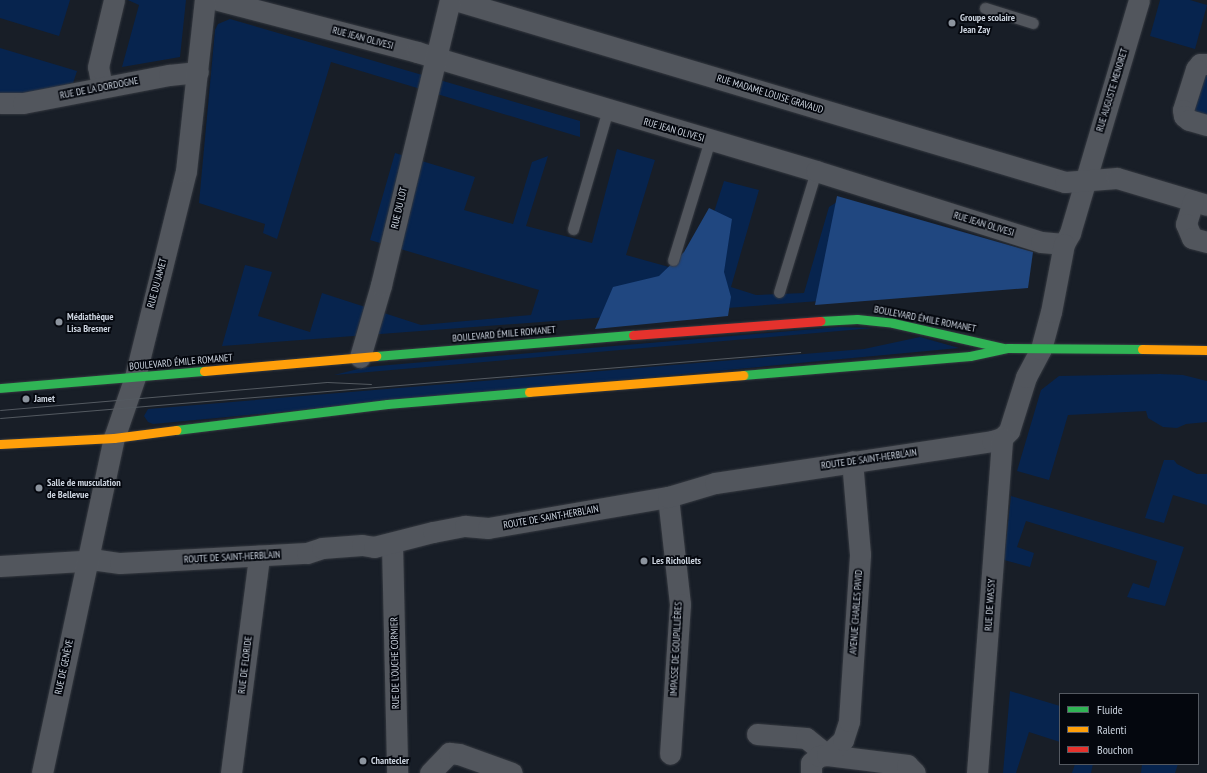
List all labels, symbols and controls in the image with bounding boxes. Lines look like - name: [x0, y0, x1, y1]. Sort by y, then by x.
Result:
- place label: Groupe scolaire Jean Zay: [960, 11, 1015, 34]
- marker: Groupe scolaire Jean Zay: [947, 18, 957, 28]
- street label: RUE JEAN OLIVESI: [331, 24, 395, 52]
- street label: RUE AUGUSTE MENORET: [1094, 47, 1130, 133]
- street label: RUE MADAME LOUISE GRAVAUD: [715, 72, 825, 116]
- street label: RUE DE LA DORDOGNE: [59, 74, 139, 102]
- street label: RUE JEAN OLIVESI: [642, 116, 706, 144]
- street label: RUE DU LOT: [388, 186, 410, 230]
- street label: RUE JEAN OLIVESI: [952, 209, 1016, 239]
- street label: RUE DU JAMET: [145, 257, 169, 309]
- street label: BOULEVARD ÉMILE ROMANET: [873, 303, 977, 335]
- place label: Médiathèque Lisa Bresner: [67, 310, 114, 334]
- marker: Médiathèque Lisa Bresner: [54, 317, 64, 327]
- street label: BOULEVARD ÉMILE ROMANET: [452, 323, 556, 345]
- street label: BOULEVARD ÉMILE ROMANET: [129, 351, 233, 373]
- place label: Jamet: [34, 393, 55, 405]
- marker: Jamet: [21, 394, 31, 404]
- street label: ROUTE DE SAINT-HERBLAIN: [820, 446, 918, 472]
- place label: Salle de musculation de Bellevue: [47, 476, 121, 500]
- marker: Salle de musculation de Bellevue: [34, 483, 44, 493]
- street label: ROUTE DE SAINT-HERBLAIN: [502, 503, 600, 531]
- street label: ROUTE DE SAINT-HERBLAIN: [183, 548, 281, 566]
- place label: Les Richollets: [652, 555, 701, 567]
- marker: Les Richollets: [639, 556, 649, 566]
- street label: AVENUE CHARLES PAVID: [847, 569, 865, 655]
- street label: RUE DE WASSY: [982, 578, 998, 632]
- street label: IMPASSE DE GOUPILLIÈRES: [668, 601, 684, 697]
- street label: RUE DE L'OUCHE CORMIER: [388, 617, 402, 709]
- street label: RUE DE FLORIDE: [236, 636, 254, 694]
- street label: RUE DE GENÈVE: [52, 638, 76, 696]
- legend: [1059, 693, 1199, 765]
- text: Fluide: [1097, 702, 1123, 717]
- text: Ralenti: [1097, 722, 1126, 737]
- text: Bouchon: [1097, 742, 1133, 757]
- place label: Chantecler: [371, 755, 409, 767]
- marker: Chantecler: [358, 756, 368, 766]

